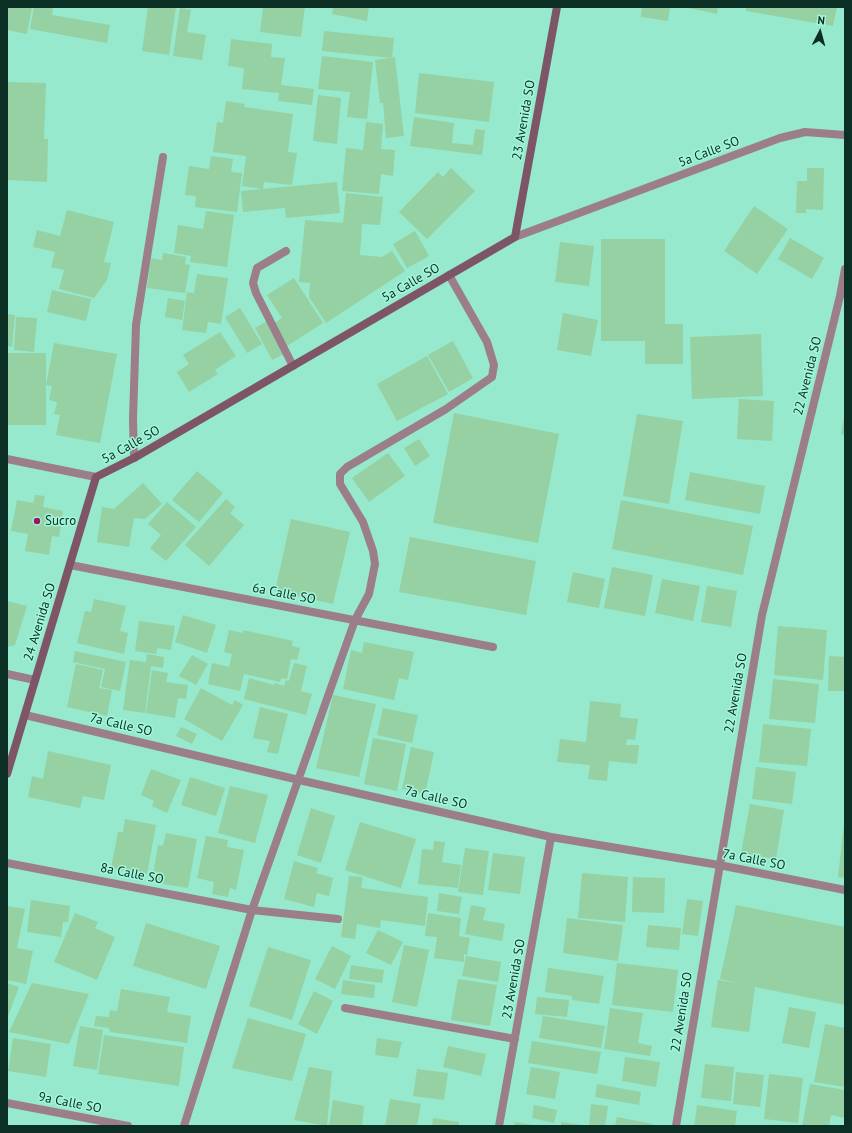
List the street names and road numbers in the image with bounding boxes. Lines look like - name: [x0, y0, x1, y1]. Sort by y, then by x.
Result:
- street label: 23 Avenida SO: [509, 79, 539, 161]
- street label: 5a Calle SO: [676, 133, 742, 171]
- street label: 5a Calle SO: [379, 260, 443, 306]
- street label: 22 Avenida SO: [791, 335, 825, 417]
- street label: 5a Calle SO: [99, 423, 163, 467]
- street label: 6a Calle SO: [251, 580, 317, 608]
- street label: 24 Avenida SO: [21, 581, 59, 663]
- street label: 22 Avenida SO: [721, 652, 751, 734]
- street label: 7a Calle SO: [88, 710, 154, 740]
- street label: 7a Calle SO: [403, 783, 469, 813]
- street label: 7a Calle SO: [721, 846, 787, 874]
- street label: 8a Calle SO: [99, 860, 165, 888]
- street label: 23 Avenida SO: [499, 938, 529, 1020]
- street label: 22 Avenida SO: [668, 971, 696, 1053]
- street label: 9a Calle SO: [37, 1089, 103, 1117]

